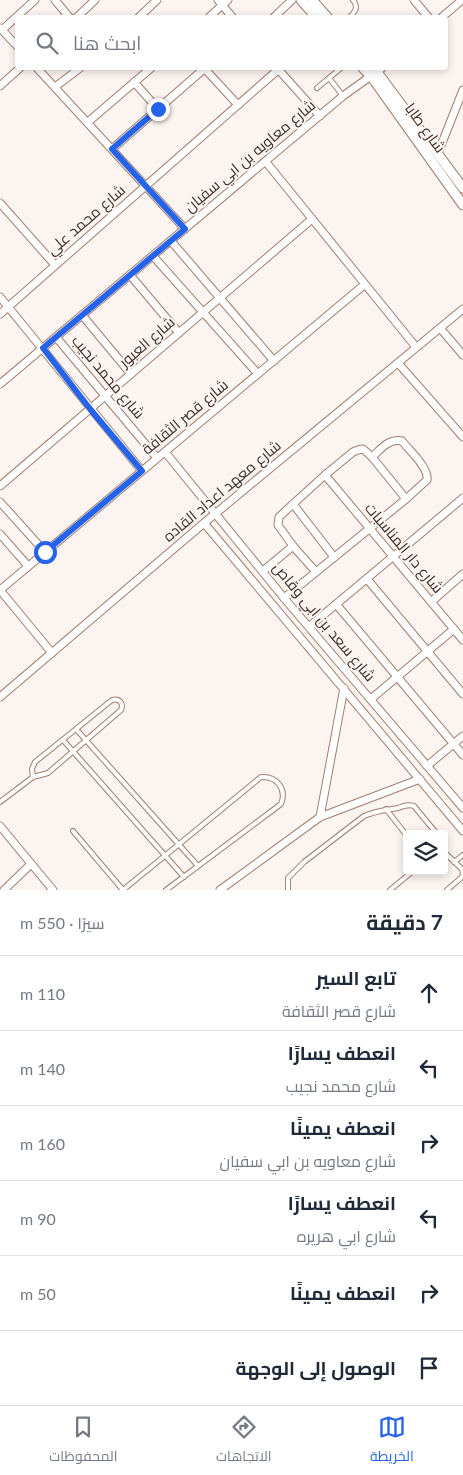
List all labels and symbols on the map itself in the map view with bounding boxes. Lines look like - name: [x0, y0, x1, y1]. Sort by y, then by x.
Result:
- street label: شارع معاويه بن ابي سفيان: [180, 95, 321, 218]
- route end: [147, 98, 170, 121]
- street label: شارع طابا: [399, 99, 450, 157]
- street label: شارع محمد علي: [42, 180, 131, 261]
- street label: شارع العبور: [114, 312, 180, 373]
- street label: شارع محمد نجيب: [66, 331, 149, 424]
- street label: شارع قصر الثقافة: [138, 375, 233, 460]
- street label: شارع معهد اعداد القاده: [159, 436, 286, 547]
- street label: شارع دار المناسبات: [360, 499, 448, 598]
- route start: [34, 541, 57, 564]
- street label: شارع سعد بن ابي وقاص: [267, 558, 380, 687]

